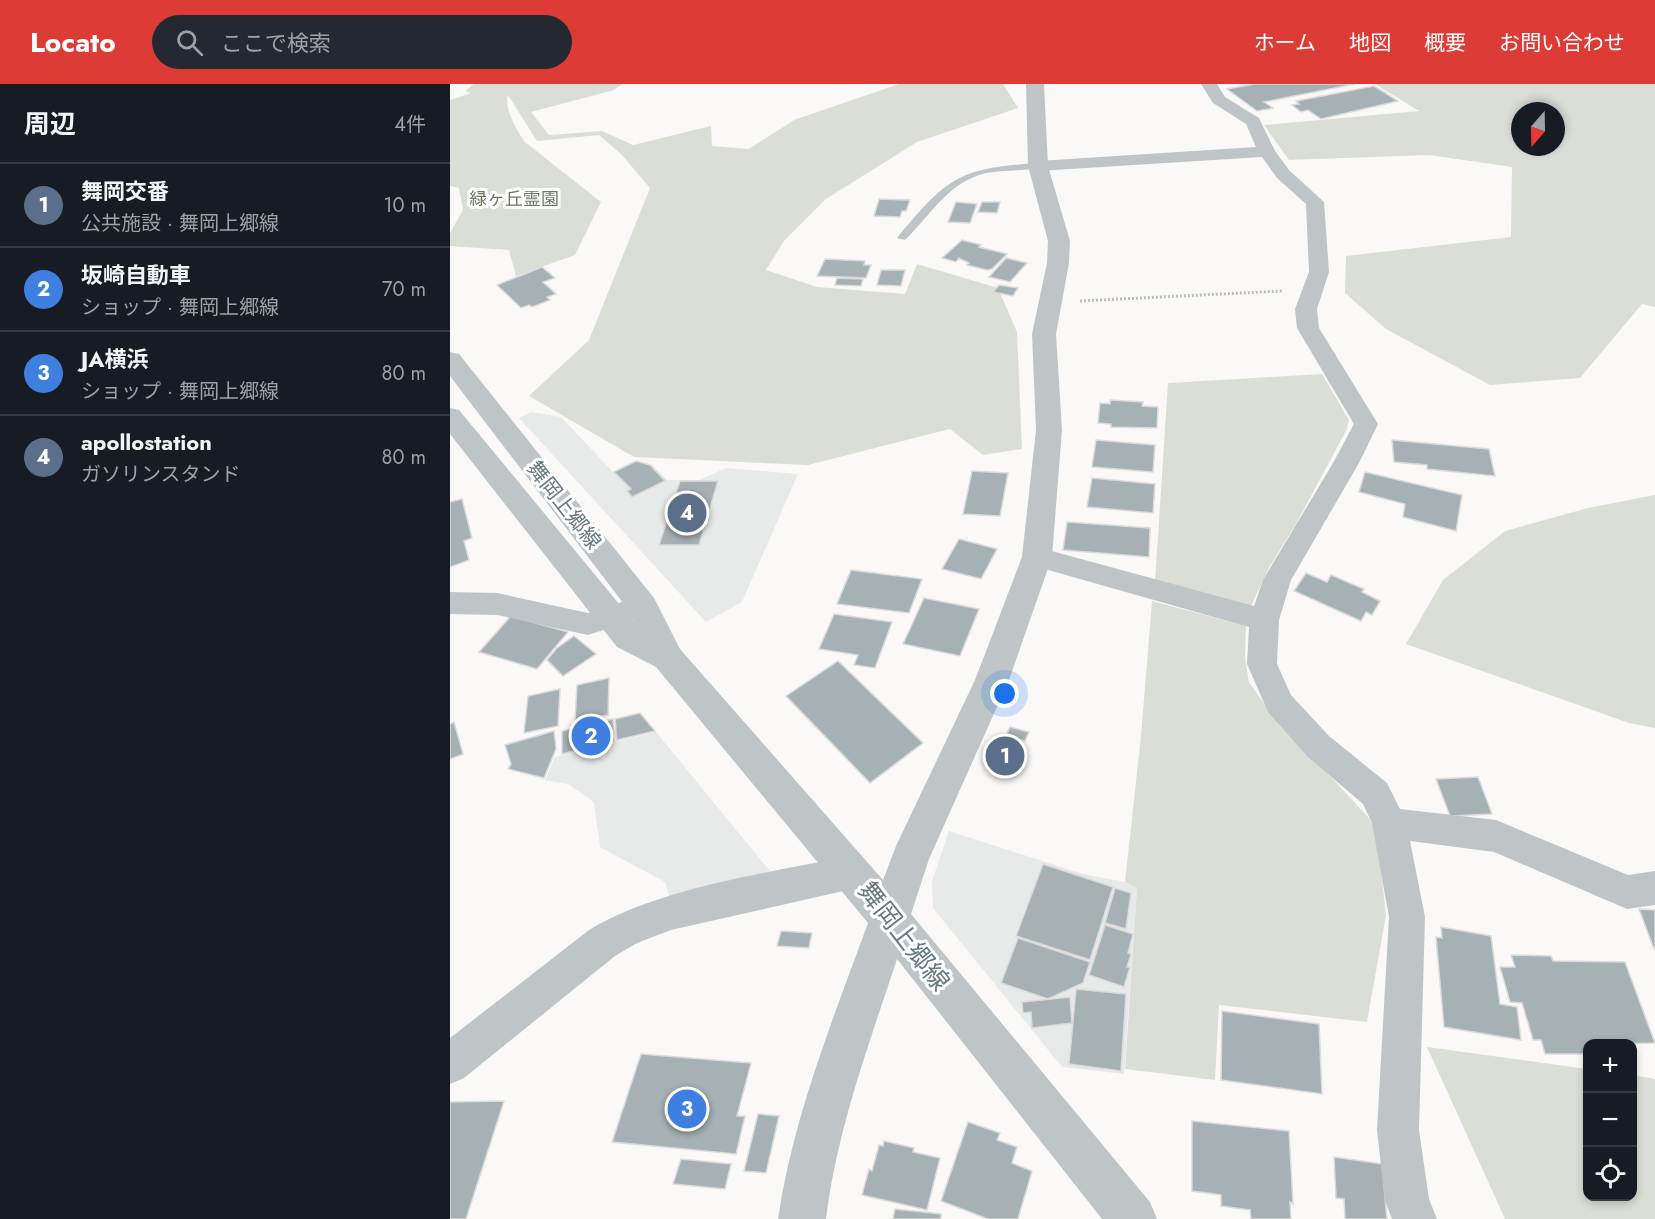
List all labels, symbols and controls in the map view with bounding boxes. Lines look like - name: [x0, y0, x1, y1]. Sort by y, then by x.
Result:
- search box: [152, 15, 572, 69]
- text: Locato: [30, 22, 116, 63]
- icon: search: [173, 26, 206, 59]
- text: ここで検索: [221, 27, 331, 59]
- text: ホーム: [1254, 28, 1316, 58]
- text: 地図: [1349, 28, 1391, 58]
- text: 概要: [1424, 28, 1466, 58]
- text: お問い合わせ: [1499, 28, 1625, 58]
- north arrow: [1511, 102, 1565, 156]
- text: 周辺: [24, 105, 76, 143]
- text: 4件: [394, 110, 426, 139]
- text: 舞岡交番: [81, 175, 169, 207]
- park label: 緑ヶ丘霊園: [469, 186, 559, 212]
- text: 1: [38, 191, 49, 220]
- text: 10 m: [383, 191, 426, 220]
- text: 公共施設 · 舞岡上郷線: [81, 209, 279, 238]
- text: 坂崎自動車: [81, 259, 191, 291]
- text: 2: [37, 275, 50, 304]
- text: 70 m: [382, 275, 426, 304]
- text: ショップ · 舞岡上郷線: [81, 293, 279, 322]
- text: JA横浜: [81, 343, 148, 375]
- text: 3: [37, 359, 50, 388]
- text: 80 m: [381, 359, 426, 388]
- text: ショップ · 舞岡上郷線: [81, 377, 279, 406]
- text: apollostation: [81, 426, 212, 458]
- text: 4: [37, 443, 50, 472]
- text: 80 m: [381, 443, 426, 472]
- street label: 舞岡上郷線: [520, 454, 608, 556]
- text: ガソリンスタンド: [81, 460, 241, 489]
- pin: 4: [668, 490, 706, 536]
- your location: [990, 679, 1019, 708]
- pin: 2: [572, 714, 610, 758]
- pin: 1: [986, 734, 1024, 778]
- street label: 舞岡上郷線: [849, 873, 959, 999]
- map controls: [1583, 1039, 1637, 1201]
- button: +: [1583, 1039, 1637, 1093]
- pin: 3: [668, 1086, 706, 1132]
- button: −: [1583, 1093, 1637, 1147]
- button: locate: [1583, 1147, 1637, 1201]

